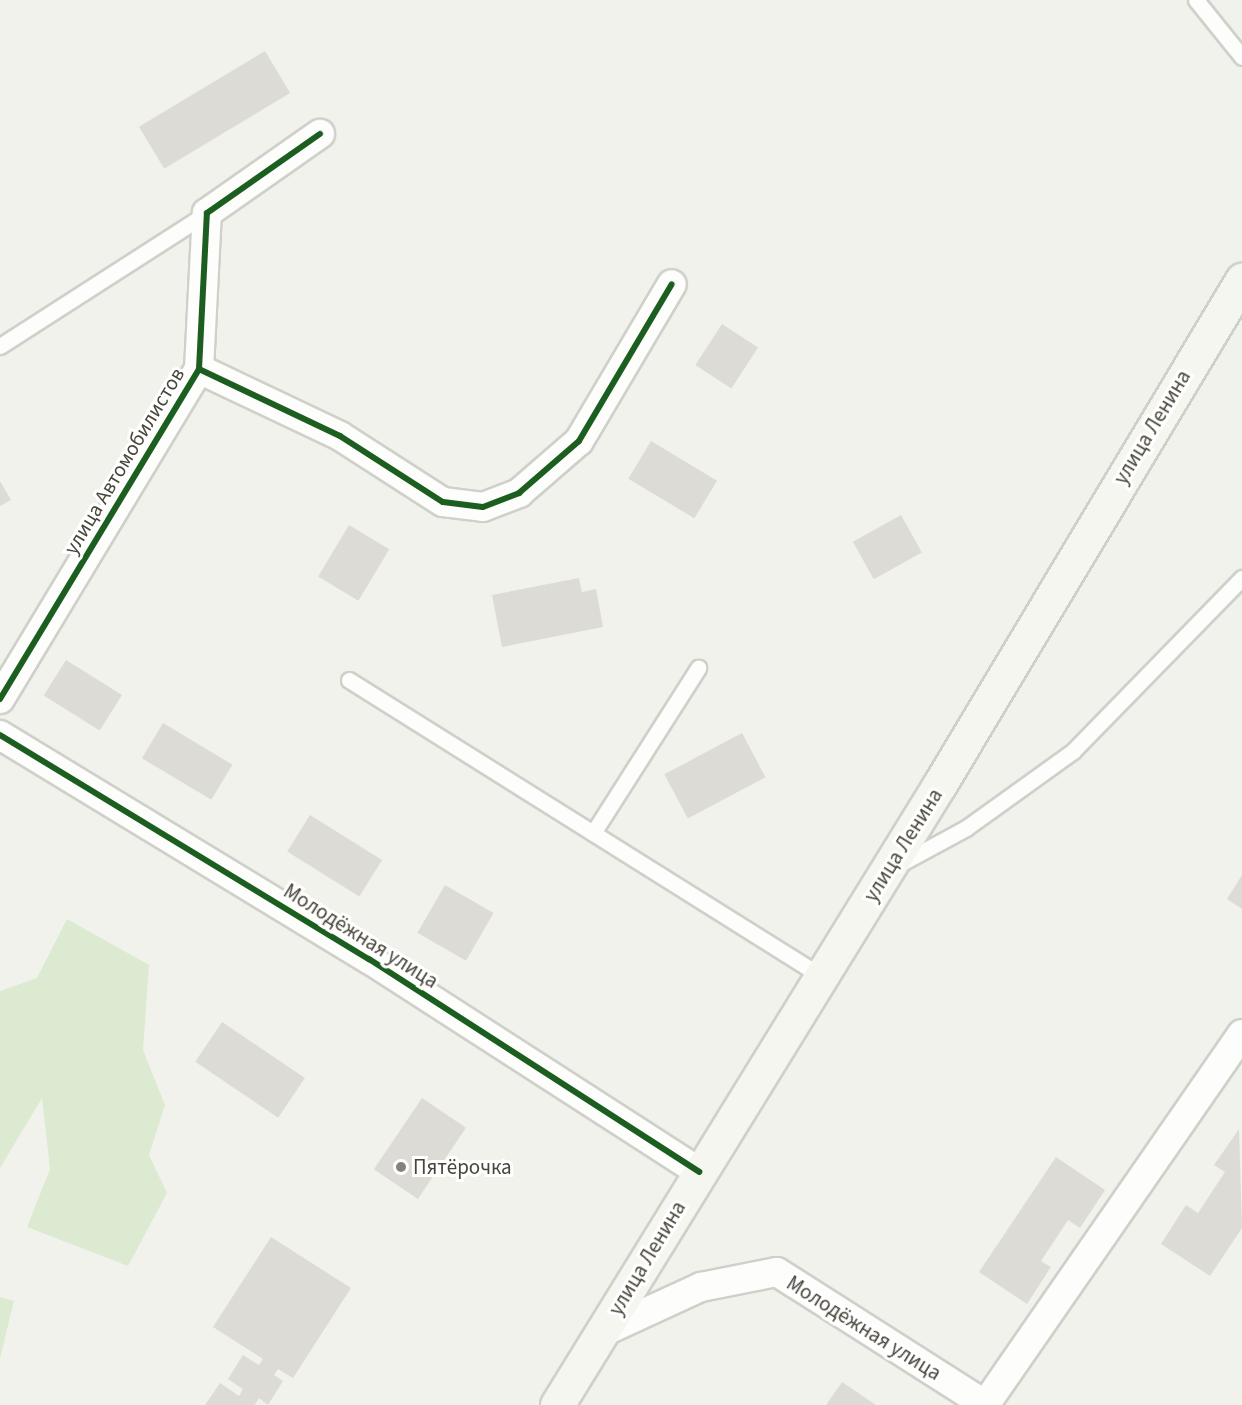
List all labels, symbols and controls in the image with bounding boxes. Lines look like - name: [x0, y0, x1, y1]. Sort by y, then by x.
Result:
- street label: улица Автомобилистов: [58, 363, 190, 559]
- street label: улица Ленина: [1108, 365, 1196, 489]
- street label: улица Ленина: [858, 784, 948, 906]
- street label: Молодёжная улица: [279, 878, 443, 994]
- place label: Пятёрочка: [413, 1154, 512, 1180]
- marker: Пятёрочка: [394, 1160, 408, 1174]
- street label: улица Ленина: [603, 1196, 691, 1320]
- street label: Молодёжная улица: [782, 1270, 946, 1386]

